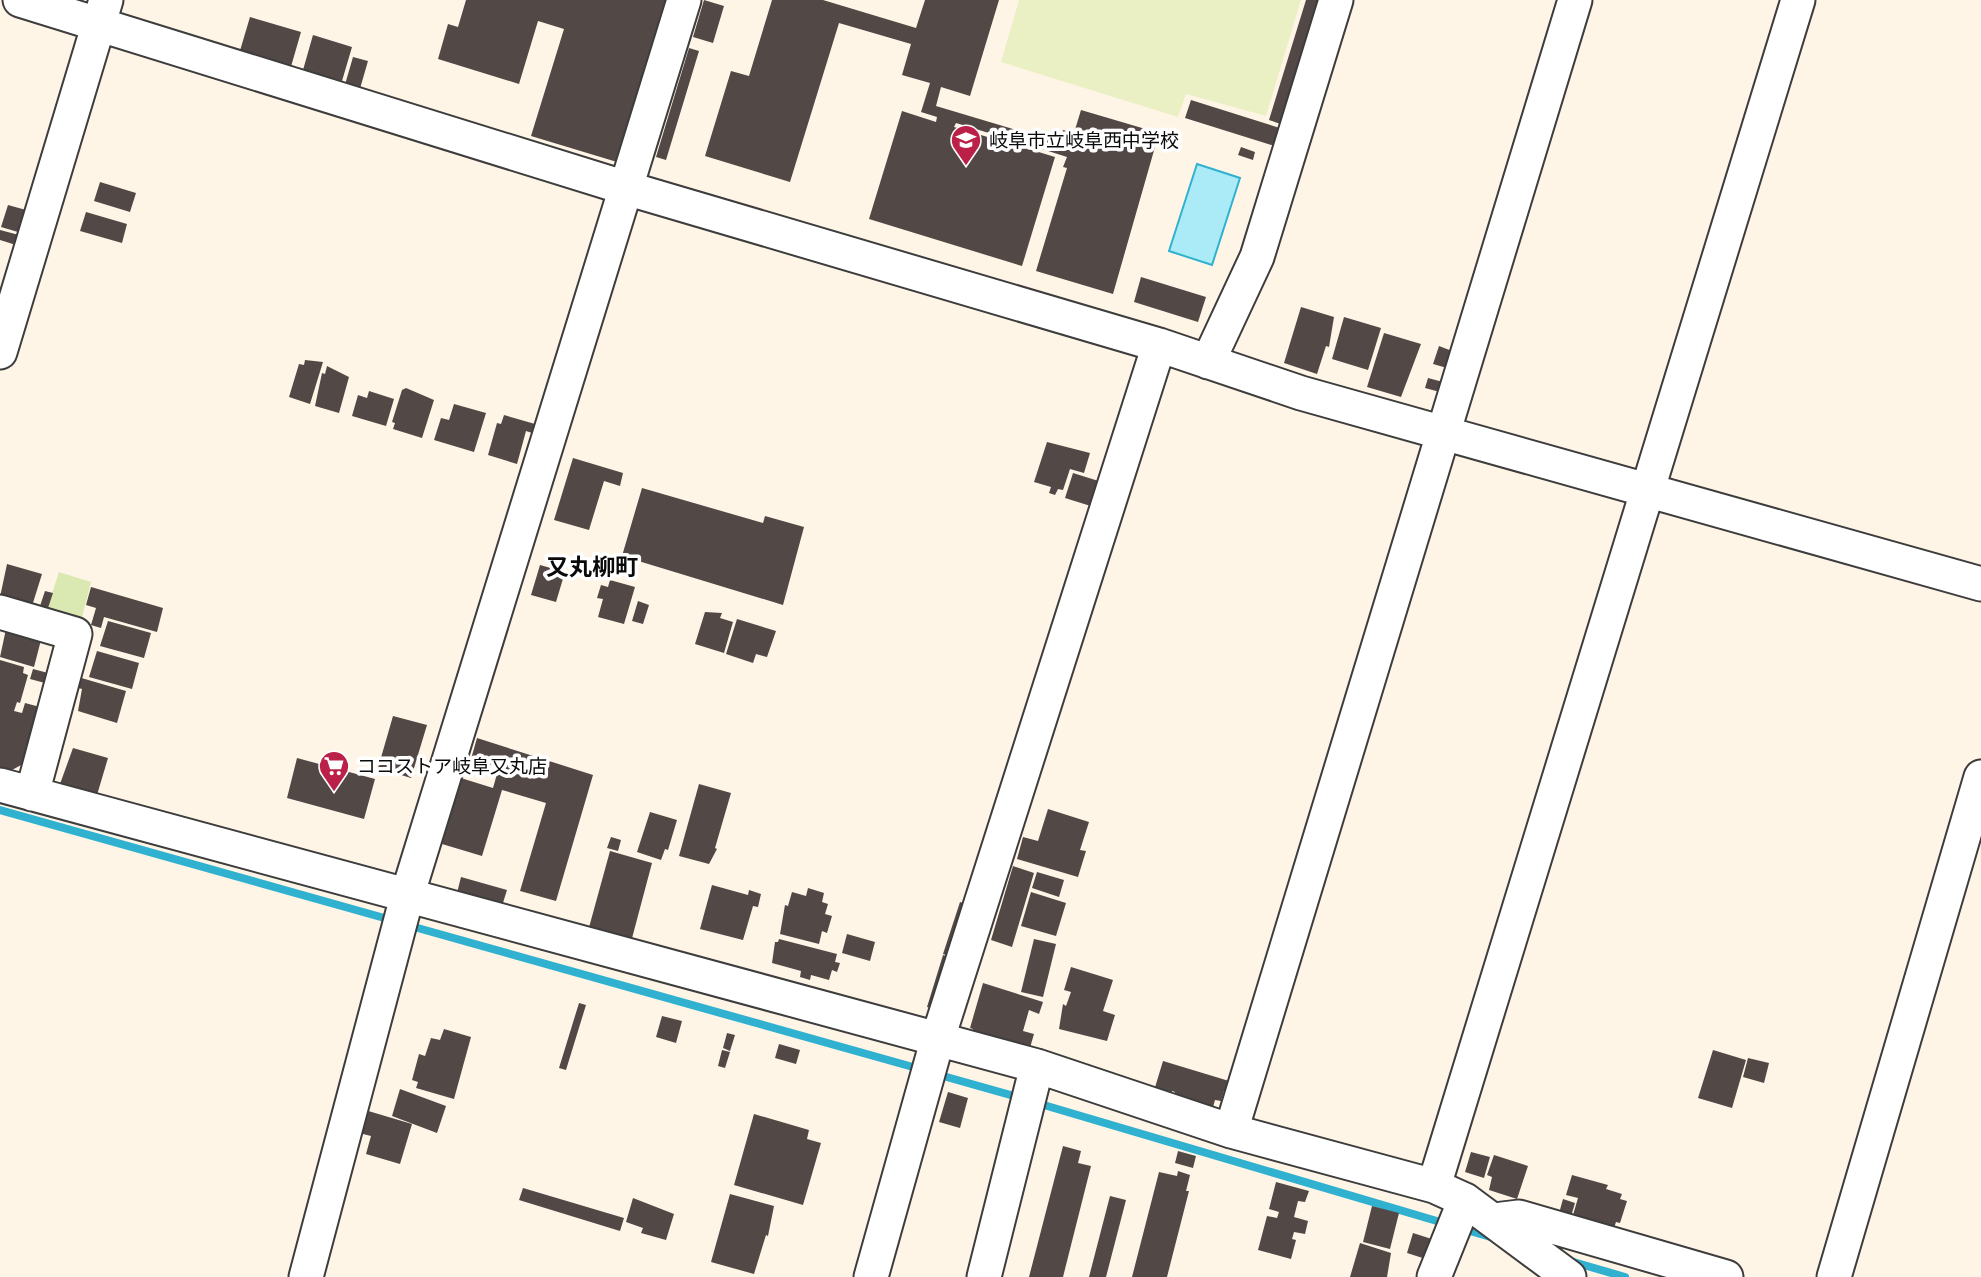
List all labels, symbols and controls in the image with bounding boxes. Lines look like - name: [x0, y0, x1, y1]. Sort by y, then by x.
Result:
- school or university icon: 岐阜市立岐阜西中学校: [949, 123, 983, 167]
- place label: 岐阜市立岐阜西中学校: [989, 127, 1179, 152]
- district label: 又丸柳町: [546, 551, 638, 582]
- supermarket icon: ココストア岐阜又丸店: [317, 749, 351, 793]
- place label: ココストア岐阜又丸店: [357, 753, 547, 778]

